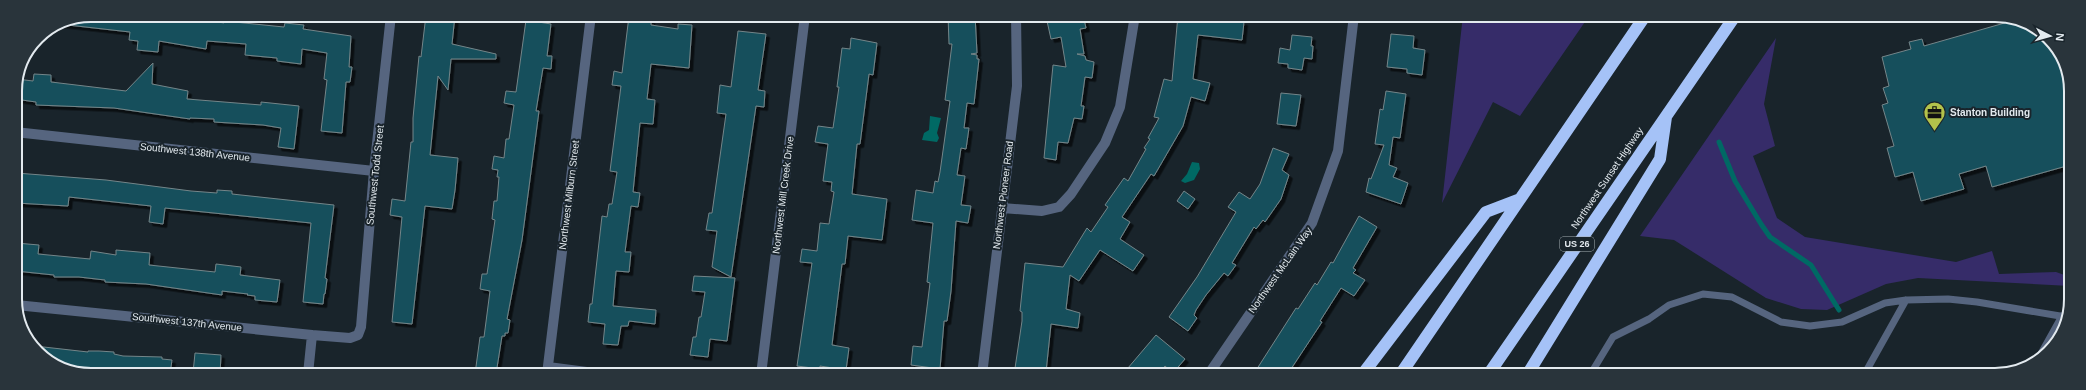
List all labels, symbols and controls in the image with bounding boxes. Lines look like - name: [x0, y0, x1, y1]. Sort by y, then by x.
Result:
- north arrow: [2030, 16, 2070, 56]
- text: N: [2054, 32, 2066, 42]
- office icon: Stanton Building: [1921, 99, 1947, 132]
- place label: Stanton Building: [1950, 107, 2030, 118]
- street label: Southwest Todd Street: [364, 124, 386, 226]
- street label: Northwest Sunset Highway: [1569, 125, 1645, 231]
- street label: Northwest Mill Creek Drive: [770, 135, 796, 254]
- street label: Northwest Milburn Street: [557, 140, 581, 250]
- street label: Northwest Pioneer Road: [991, 140, 1015, 250]
- street label: Southwest 138th Avenue: [139, 141, 251, 163]
- street label: Northwest McLain Way: [1246, 225, 1314, 315]
- road number: US 26: [1560, 237, 1594, 251]
- street label: Southwest 137th Avenue: [131, 311, 243, 333]

